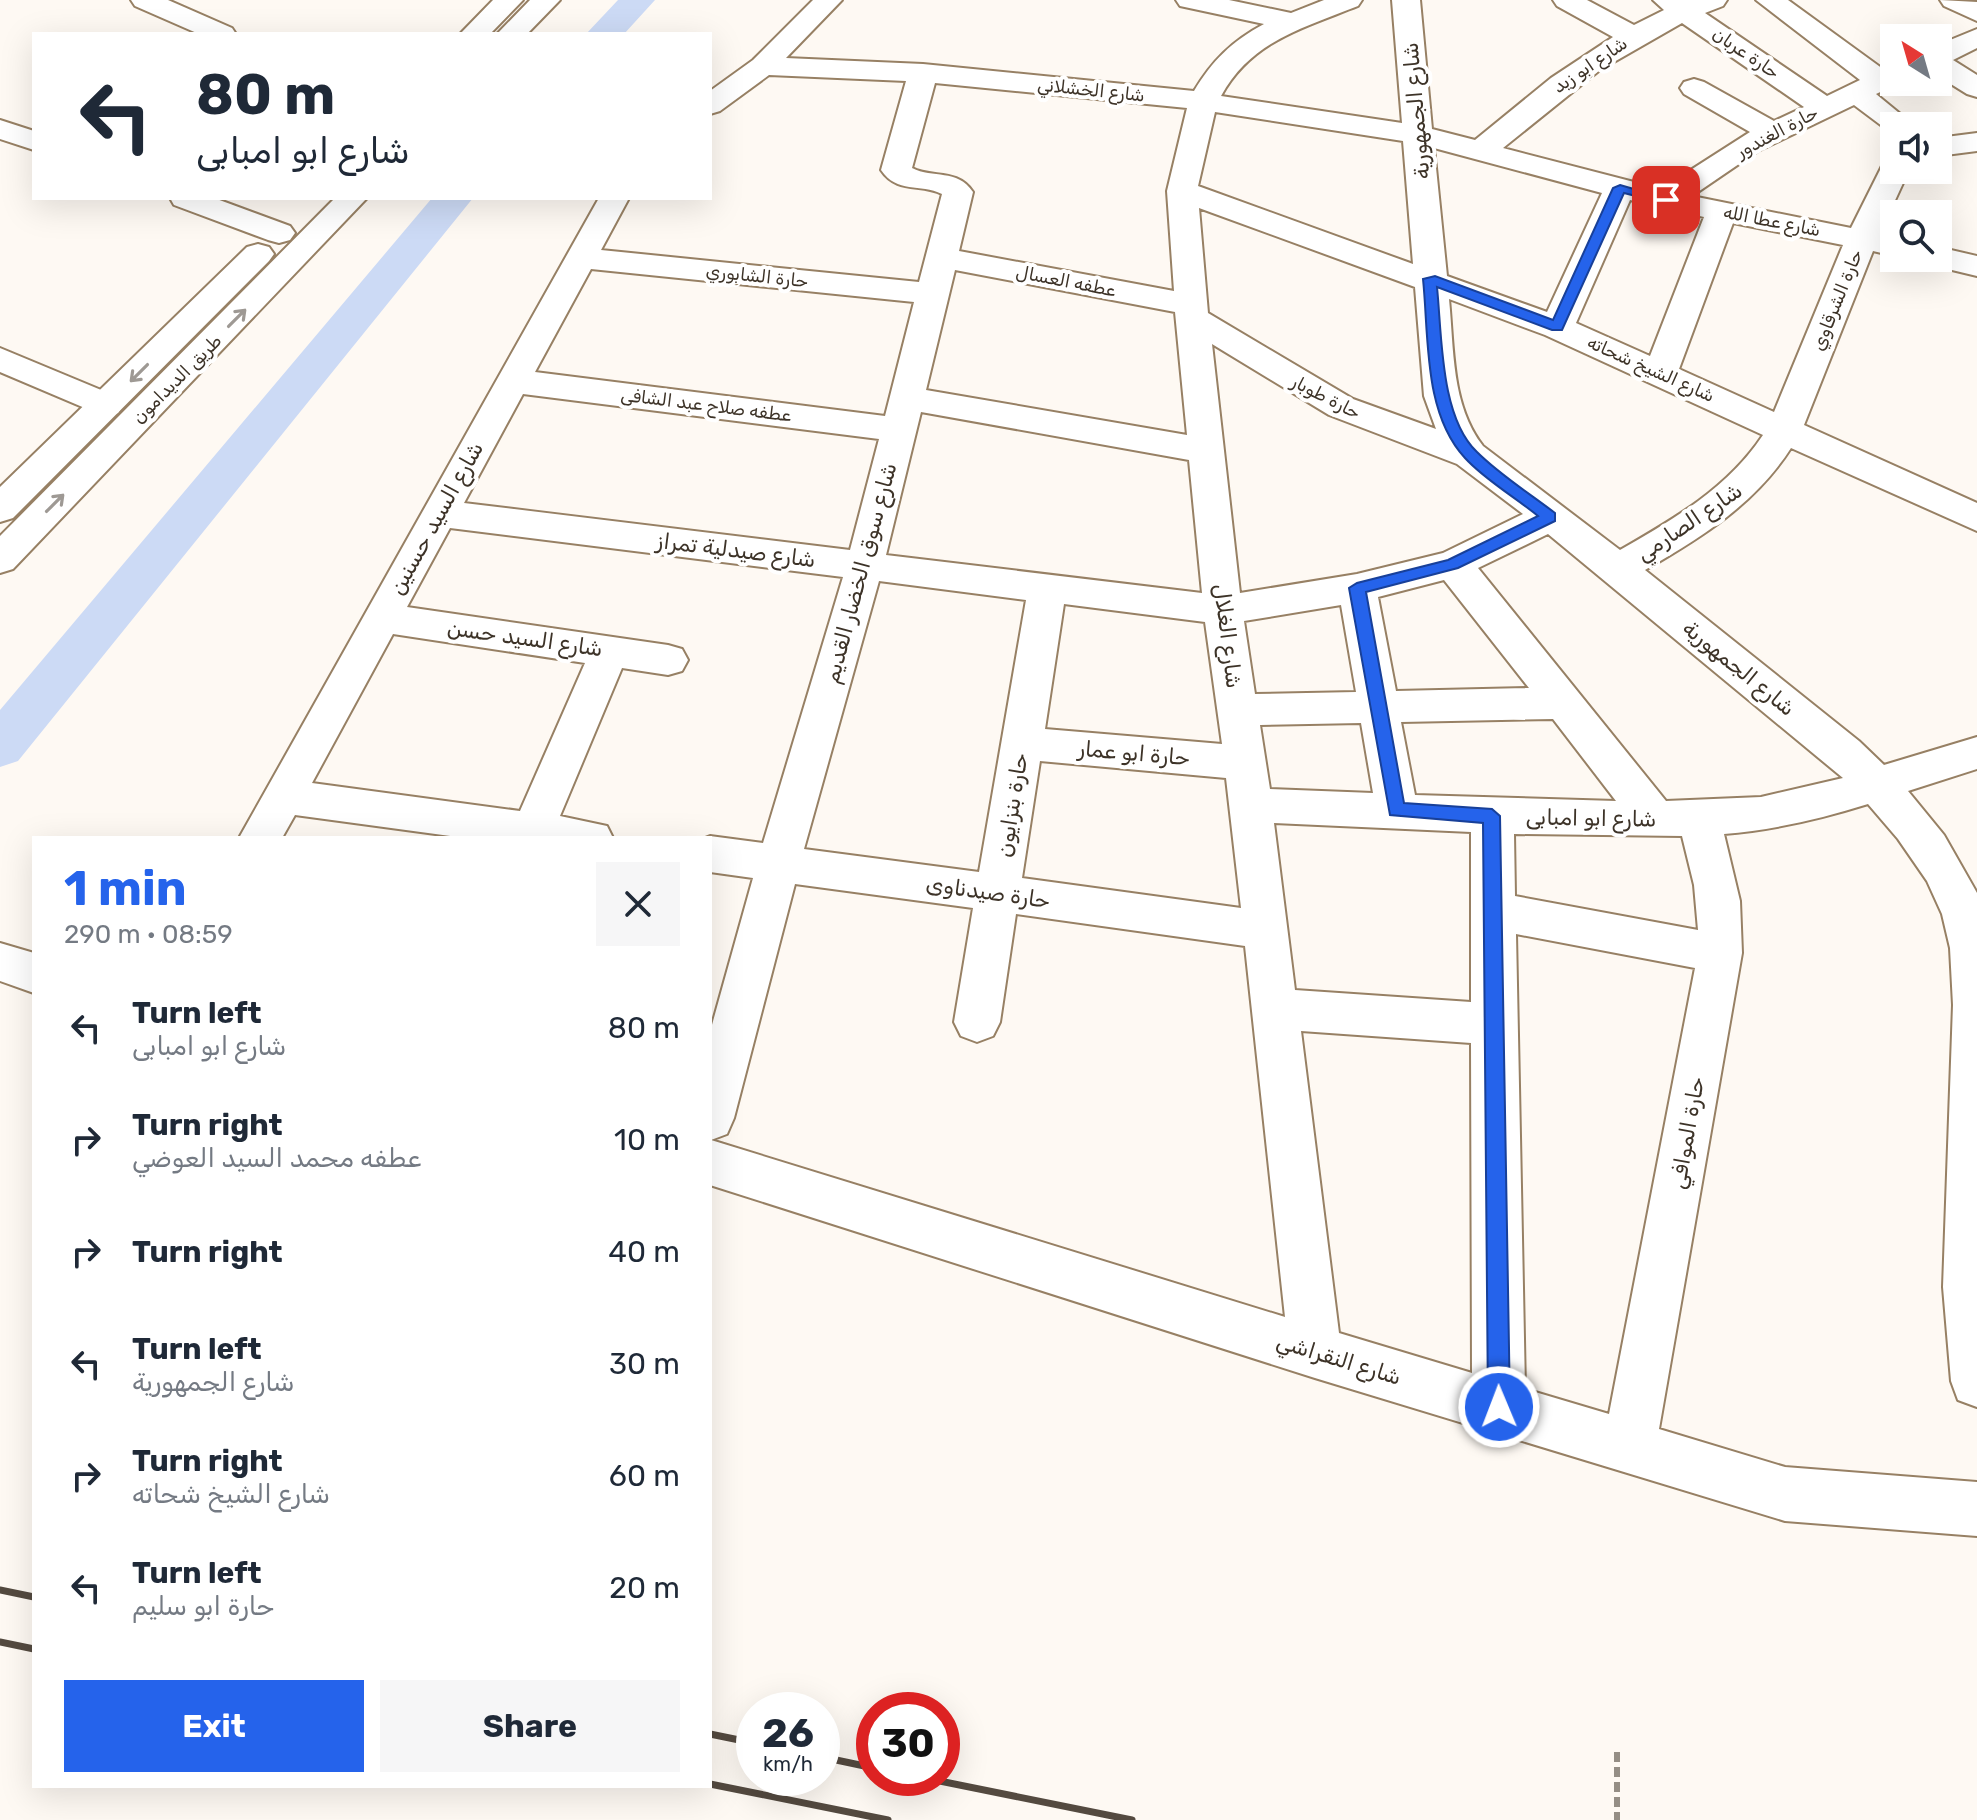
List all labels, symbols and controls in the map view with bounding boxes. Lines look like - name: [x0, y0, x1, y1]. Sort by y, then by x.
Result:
- street label: حارة عربان: [1708, 23, 1784, 83]
- north arrow: [1880, 24, 1952, 96]
- map controls: [1880, 24, 1952, 272]
- street label: شارع ابو زيد: [1548, 32, 1632, 99]
- street label: شارع الجمهورية: [1397, 41, 1437, 181]
- text: 80 m: [196, 62, 335, 128]
- icon: left: [64, 64, 168, 168]
- street label: شارع الخشلاني: [1036, 73, 1146, 109]
- street label: حارة الغندور: [1732, 101, 1822, 163]
- button: sound: [1880, 112, 1952, 184]
- text: شارع ابو امبابى: [196, 129, 410, 172]
- pin: [1632, 166, 1700, 234]
- icon: arrive: [1644, 178, 1688, 222]
- button: search: [1880, 200, 1952, 272]
- street label: شارع عطا الله: [1721, 201, 1822, 242]
- street label: حارة الشرقاوي: [1807, 246, 1868, 354]
- street label: حارة الشابوري: [705, 260, 809, 293]
- street label: عطفه العسال: [1014, 261, 1118, 302]
- one-way arrow: [227, 309, 246, 328]
- street label: طريق الديدامون: [128, 330, 226, 428]
- street label: شارع الشيخ شحاته: [1583, 331, 1718, 409]
- one-way arrow: [129, 363, 149, 382]
- street label: حارة طوبار: [1287, 370, 1364, 424]
- street label: عطفه صلاح عبد الشافى: [619, 384, 793, 427]
- street label: شارع السيد حسنين: [383, 437, 491, 600]
- street label: شارع سوق الخضار القديم: [818, 460, 904, 687]
- street label: شارع الصارمي: [1631, 477, 1749, 570]
- one-way arrow: [45, 494, 64, 513]
- street label: شارع صيدلية تمراز: [653, 527, 817, 575]
- street label: شارع الغلال: [1206, 582, 1248, 690]
- street label: شارع السيد حسن: [445, 614, 604, 664]
- street label: شارع الجمهورية: [1676, 614, 1801, 723]
- street label: حارة ابو عمار: [1075, 734, 1191, 771]
- street label: حارة بنزايون: [990, 751, 1034, 859]
- street label: شارع ابو امبابى: [1525, 803, 1657, 835]
- text: 1 min: [64, 860, 187, 917]
- button: close: [596, 862, 680, 946]
- street label: حارة صيدناوى: [924, 870, 1052, 914]
- text: 290 m · 08:59: [64, 919, 233, 950]
- text: Turn left: [132, 995, 262, 1031]
- icon: left: [64, 1006, 108, 1050]
- text: 80 m: [608, 1010, 680, 1046]
- text: شارع ابو امبابى: [132, 1031, 286, 1062]
- street label: حارة الموافي: [1664, 1075, 1713, 1192]
- text: Turn right: [132, 1107, 283, 1143]
- icon: right: [64, 1118, 108, 1162]
- text: 10 m: [614, 1122, 680, 1158]
- text: عطفه محمد السيد العوضي: [132, 1143, 421, 1174]
- icon: right: [64, 1230, 108, 1274]
- text: Turn right: [132, 1234, 283, 1270]
- text: 40 m: [608, 1234, 680, 1270]
- street label: شارع النقراشي: [1272, 1327, 1405, 1394]
- text: Turn left: [132, 1331, 262, 1367]
- icon: left: [64, 1342, 108, 1386]
- text: 30 m: [609, 1346, 680, 1382]
- position arrow: [1457, 1365, 1541, 1449]
- text: شارع الجمهورية: [132, 1367, 294, 1398]
- text: Turn right: [132, 1443, 283, 1479]
- icon: right: [64, 1454, 108, 1498]
- text: 60 m: [609, 1458, 680, 1494]
- text: شارع الشيخ شحاته: [132, 1479, 330, 1510]
- text: Turn left: [132, 1555, 262, 1591]
- icon: left: [64, 1566, 108, 1610]
- text: 20 m: [609, 1570, 680, 1606]
- text: حارة ابو سليم: [132, 1591, 274, 1622]
- button: Exit: [64, 1680, 364, 1772]
- button: Share: [380, 1680, 680, 1772]
- speed limit sign: 30: [856, 1692, 960, 1796]
- text: 26: [762, 1710, 814, 1757]
- text: km/h: [763, 1752, 813, 1776]

